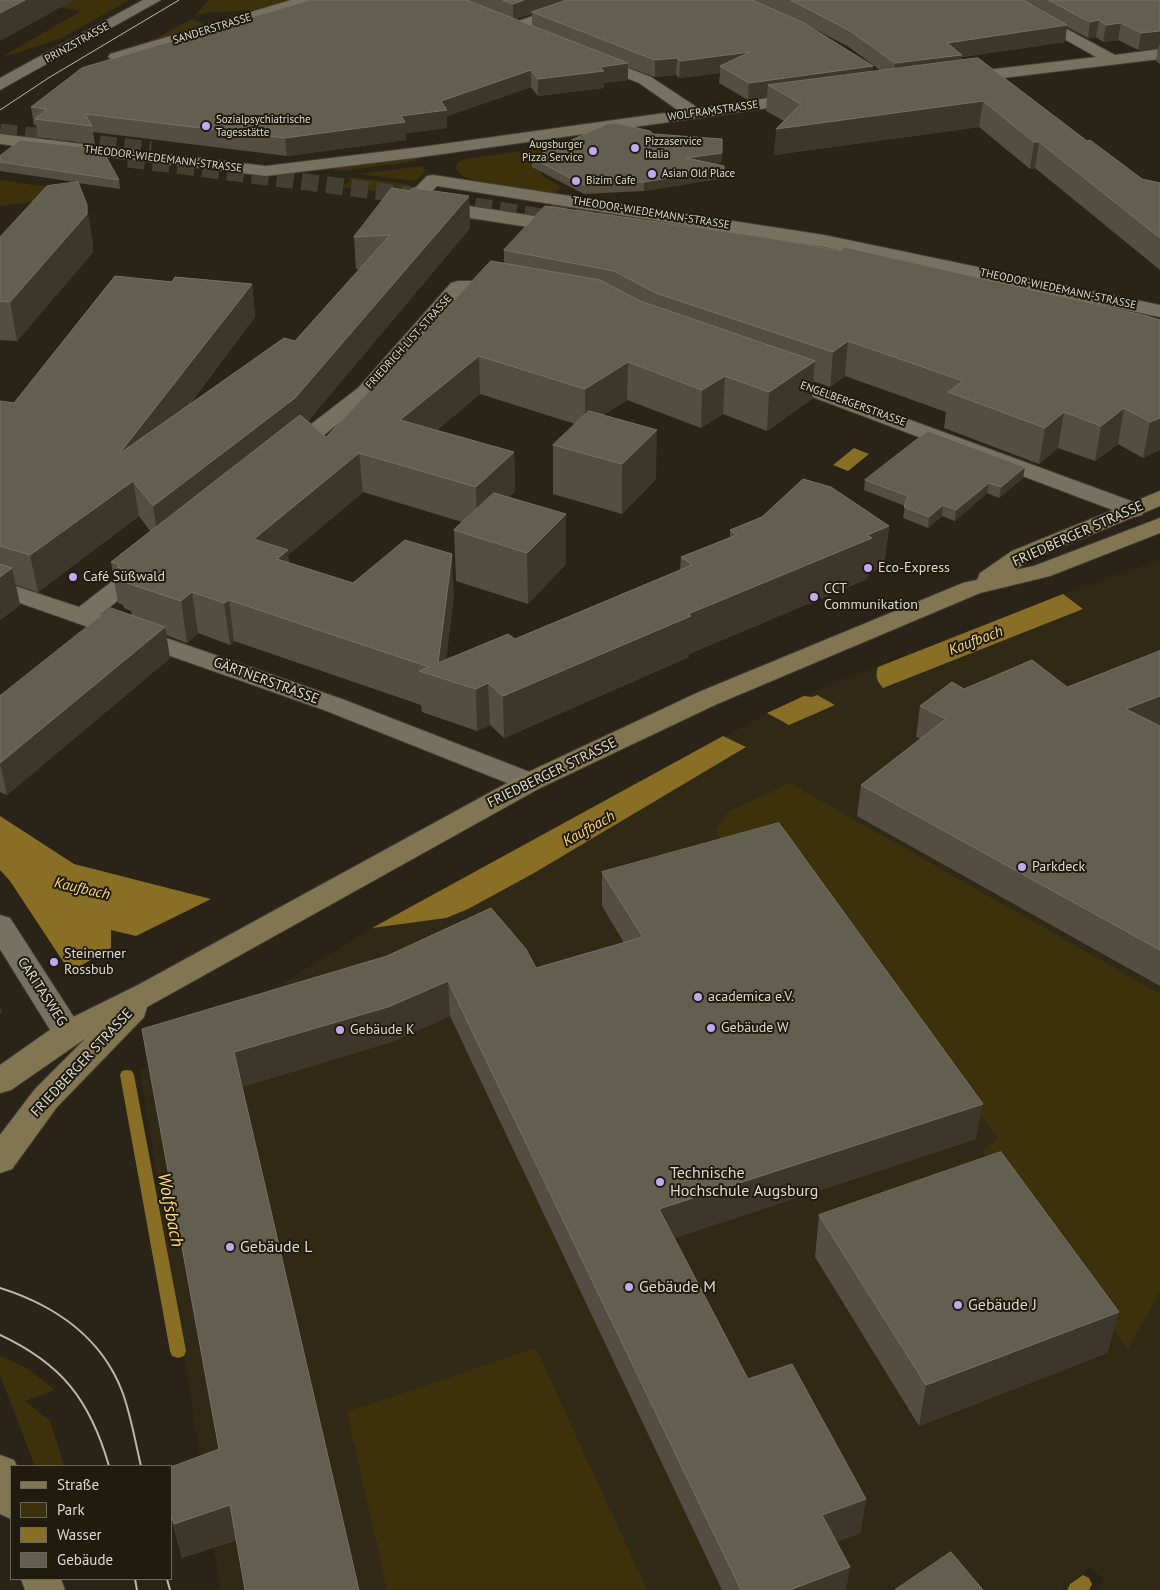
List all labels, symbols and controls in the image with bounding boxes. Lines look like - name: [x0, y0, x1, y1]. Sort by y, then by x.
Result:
- street label: SANDERSTRASSE: [171, 11, 253, 47]
- street label: PRINZSTRASSE: [43, 20, 111, 66]
- street label: WOLFRAMSTRASSE: [667, 98, 759, 124]
- place label: Sozialpsychiatrische Tagesstätte: [216, 113, 311, 139]
- marker: Sozialpsychiatrische Tagesstätte: [200, 120, 212, 132]
- place label: Pizzaservice Italia: [645, 135, 702, 161]
- place label: Augsburger Pizza Service: [522, 138, 583, 164]
- marker: Pizzaservice Italia: [629, 142, 641, 154]
- street label: THEODOR-WIEDEMANN-STRASSE: [83, 143, 243, 175]
- marker: Augsburger Pizza Service: [587, 145, 599, 157]
- place label: Asian Old Place: [662, 167, 735, 181]
- marker: Asian Old Place: [646, 168, 658, 180]
- place label: Bizim Cafe: [586, 174, 636, 188]
- marker: Bizim Cafe: [570, 175, 582, 187]
- street label: THEODOR-WIEDEMANN-STRASSE: [571, 194, 731, 232]
- street label: THEODOR-WIEDEMANN-STRASSE: [979, 266, 1137, 312]
- street label: FRIEDRICH-LIST-STRASSE: [363, 292, 455, 392]
- street label: ENGELBERGERSTRASSE: [798, 379, 908, 429]
- street label: FRIEDBERGER STRASSE: [1010, 498, 1146, 570]
- place label: Eco-Express: [878, 560, 950, 576]
- marker: Eco-Express: [862, 562, 874, 574]
- place label: Café Süßwald: [83, 569, 165, 585]
- marker: Café Süßwald: [67, 571, 79, 583]
- place label: CCT Communikation: [824, 581, 918, 614]
- marker: CCT Communikation: [808, 591, 820, 603]
- water label: Kaufbach: [946, 622, 1006, 660]
- street label: GÄRTNERSTRASSE: [211, 654, 321, 708]
- street label: FRIEDBERGER STRASSE: [485, 734, 619, 812]
- water label: Kaufbach: [560, 807, 618, 851]
- place label: Parkdeck: [1032, 859, 1085, 875]
- marker: Parkdeck: [1016, 861, 1028, 873]
- water label: Kaufbach: [52, 874, 112, 904]
- place label: Steinerner Rossbub: [64, 946, 126, 979]
- street label: CARITASWEG: [14, 955, 70, 1029]
- marker: Steinerner Rossbub: [48, 956, 60, 968]
- place label: academica e.V.: [708, 989, 794, 1005]
- marker: academica e.V.: [692, 991, 704, 1003]
- street label: FRIEDBERGER STRASSE: [28, 1006, 136, 1120]
- place label: Gebäude W: [721, 1020, 789, 1036]
- place label: Gebäude K: [350, 1022, 415, 1038]
- marker: Gebäude W: [705, 1022, 717, 1034]
- marker: Gebäude K: [334, 1024, 346, 1036]
- place label: Technische Hochschule Augsburg: [670, 1163, 818, 1201]
- water label: Wolfsbach: [152, 1171, 188, 1249]
- marker: Technische Hochschule Augsburg: [654, 1176, 666, 1188]
- place label: Gebäude L: [240, 1237, 312, 1257]
- marker: Gebäude L: [224, 1241, 236, 1253]
- place label: Gebäude M: [639, 1277, 716, 1297]
- marker: Gebäude M: [623, 1281, 635, 1293]
- place label: Gebäude J: [968, 1295, 1037, 1315]
- marker: Gebäude J: [952, 1299, 964, 1311]
- legend: [10, 1465, 172, 1580]
- text: Straße: [57, 1475, 99, 1494]
- text: Park: [57, 1500, 85, 1519]
- text: Wasser: [57, 1525, 102, 1544]
- text: Gebäude: [57, 1550, 113, 1569]

